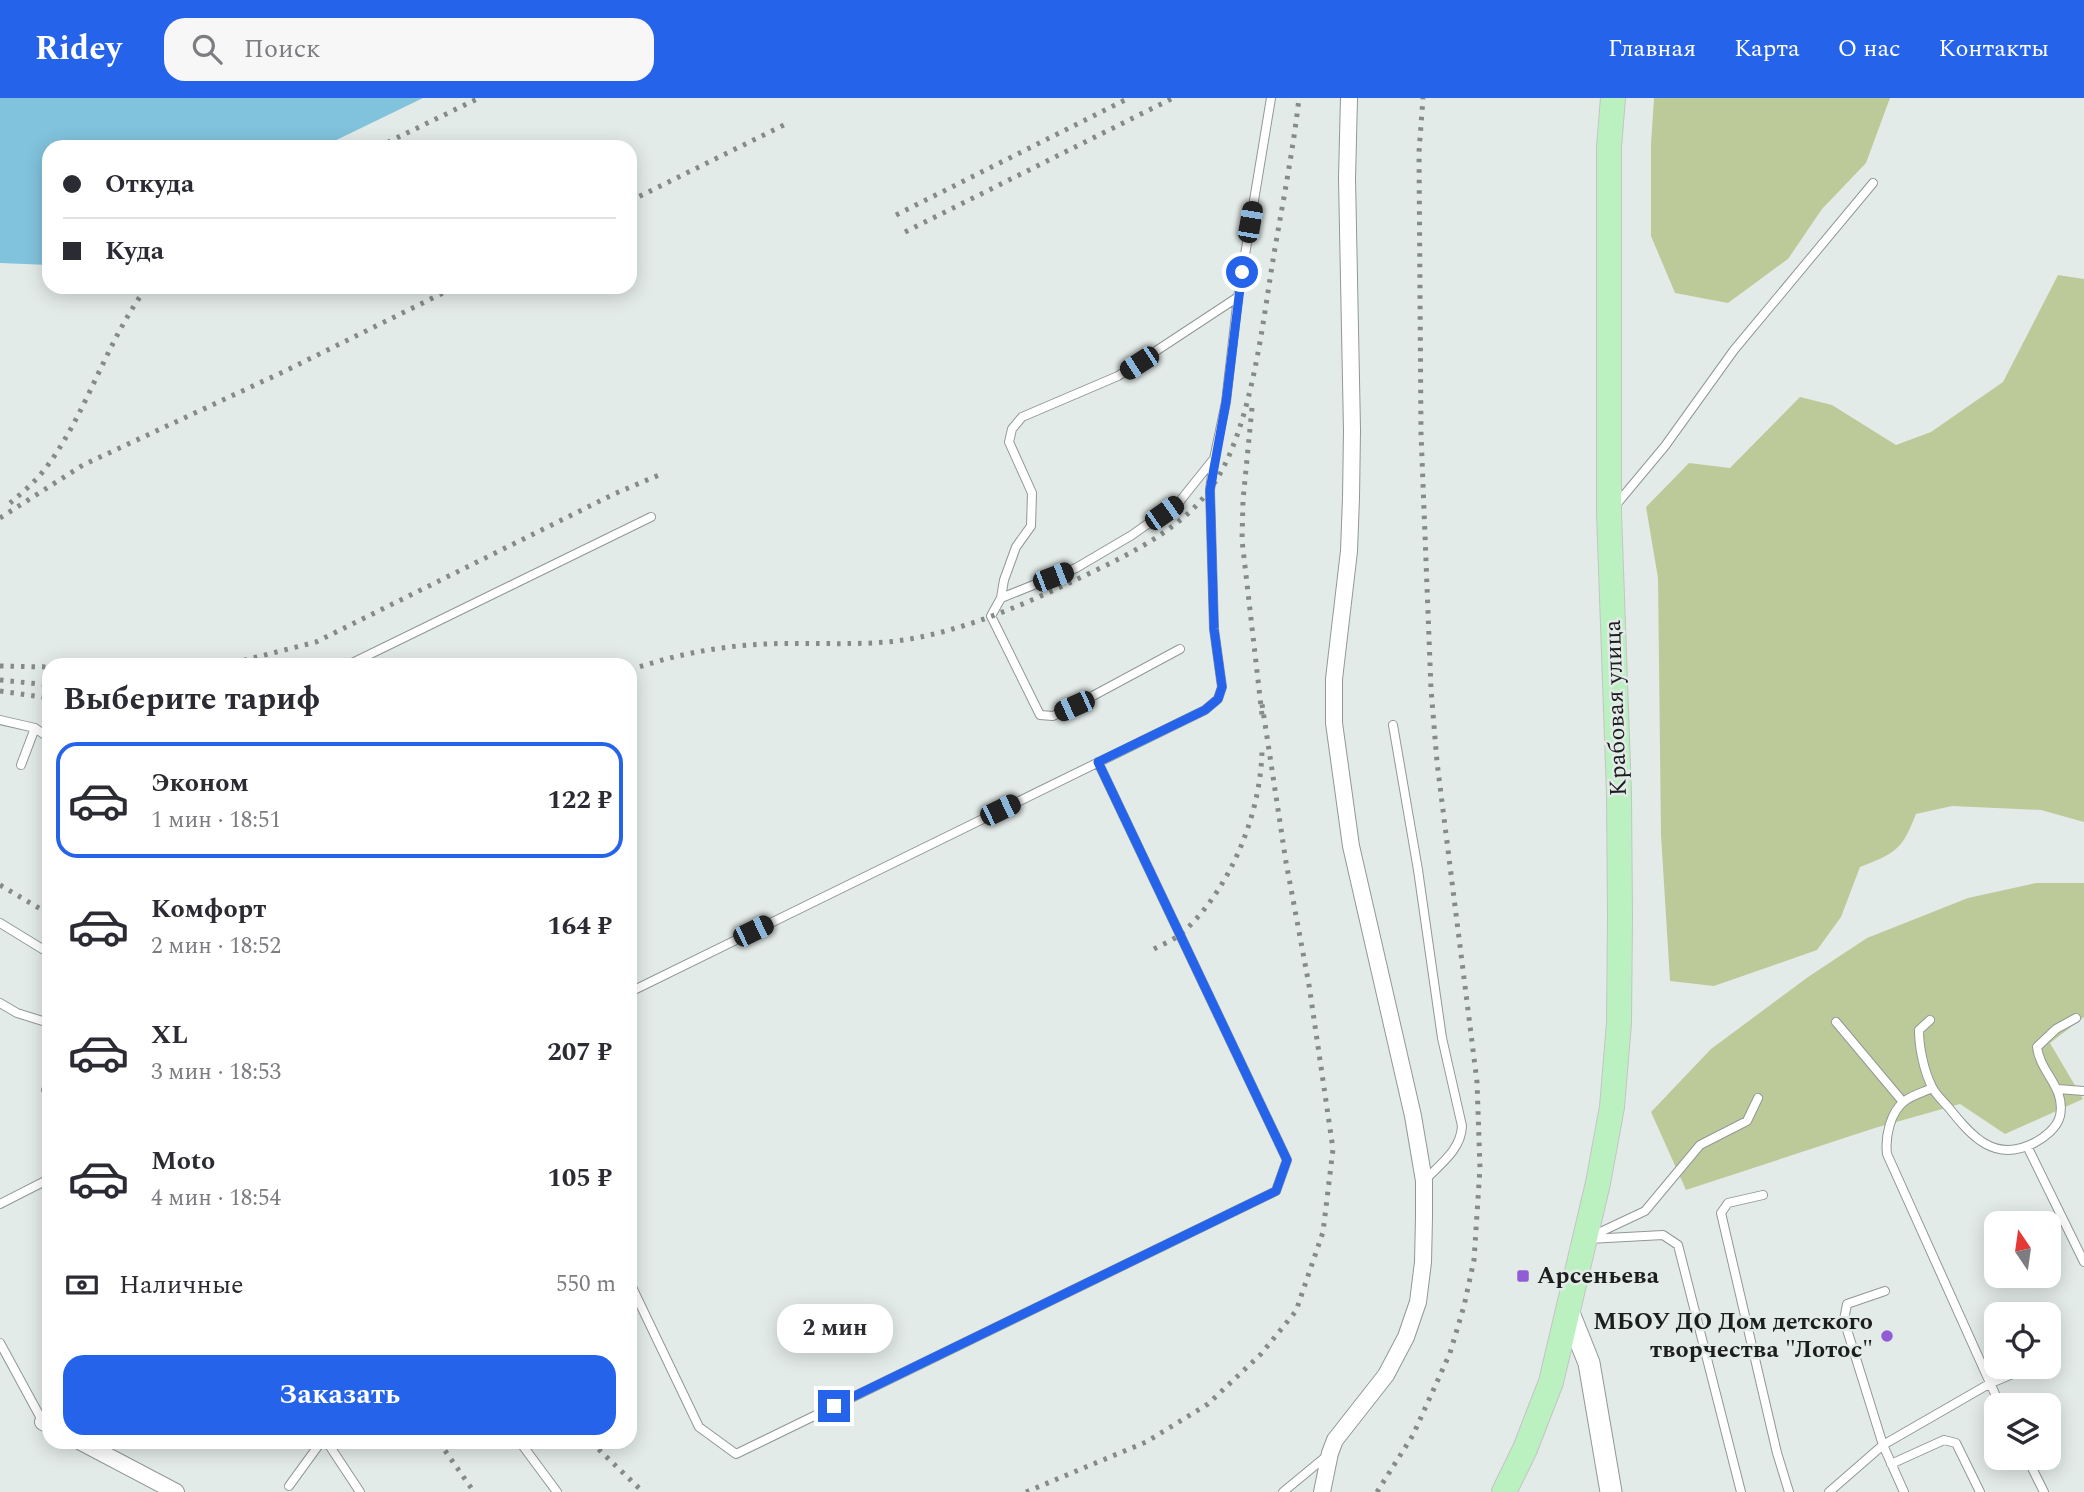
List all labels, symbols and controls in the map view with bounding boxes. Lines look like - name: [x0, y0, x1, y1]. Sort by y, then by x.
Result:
- search box: [164, 18, 654, 81]
- text: Ridey: [35, 24, 122, 74]
- text: Поиск: [244, 29, 321, 69]
- icon: search: [188, 30, 226, 68]
- text: Главная: [1608, 31, 1696, 67]
- text: Карта: [1734, 31, 1800, 67]
- text: О нас: [1838, 31, 1901, 67]
- text: Контакты: [1939, 31, 2049, 67]
- text: Откуда: [105, 164, 194, 204]
- car: [1237, 199, 1264, 245]
- text: Куда: [105, 231, 164, 271]
- route start: [1226, 256, 1258, 288]
- car: [1116, 343, 1163, 383]
- car: [1141, 492, 1188, 534]
- car: [1030, 560, 1077, 594]
- street label: Крабовая улица: [1595, 619, 1637, 797]
- text: Выберите тариф: [63, 675, 320, 724]
- car: [1051, 688, 1098, 724]
- text: Эконом: [151, 763, 249, 803]
- icon: car: [67, 769, 130, 832]
- text: 122 ₽: [547, 780, 612, 820]
- car: [977, 791, 1024, 829]
- text: 1 мин · 18:51: [151, 803, 281, 838]
- text: Комфорт: [151, 889, 266, 929]
- icon: car: [67, 895, 130, 958]
- text: 164 ₽: [547, 906, 612, 946]
- car: [730, 912, 777, 950]
- text: 2 мин · 18:52: [151, 929, 281, 964]
- text: XL: [151, 1015, 188, 1055]
- icon: car: [67, 1021, 130, 1084]
- text: 207 ₽: [547, 1032, 612, 1072]
- text: 3 мин · 18:53: [151, 1055, 281, 1090]
- text: Moto: [151, 1141, 215, 1181]
- icon: car: [67, 1147, 130, 1210]
- text: 105 ₽: [547, 1158, 612, 1198]
- text: 4 мин · 18:54: [151, 1181, 281, 1216]
- north arrow: [1984, 1211, 2062, 1288]
- map controls: [1984, 1211, 2061, 1470]
- place label: Арсеньева: [1537, 1258, 1660, 1294]
- text: Наличные: [119, 1265, 244, 1305]
- icon: cash: [63, 1266, 101, 1304]
- text: 550 m: [556, 1267, 616, 1302]
- marker: Арсеньева: [1515, 1268, 1531, 1284]
- button: locate: [1984, 1302, 2061, 1379]
- callout: 2 мин: [776, 1304, 892, 1354]
- place label: МБОУ ДО Дом детского творчества "Лотос": [1593, 1304, 1873, 1368]
- text: 2 мин: [803, 1311, 867, 1346]
- marker: МБОУ ДО Дом детского творчества "Лотос": [1879, 1328, 1895, 1344]
- button: Заказать: [63, 1355, 616, 1435]
- route end: [818, 1390, 850, 1422]
- button: layers: [1984, 1393, 2061, 1470]

